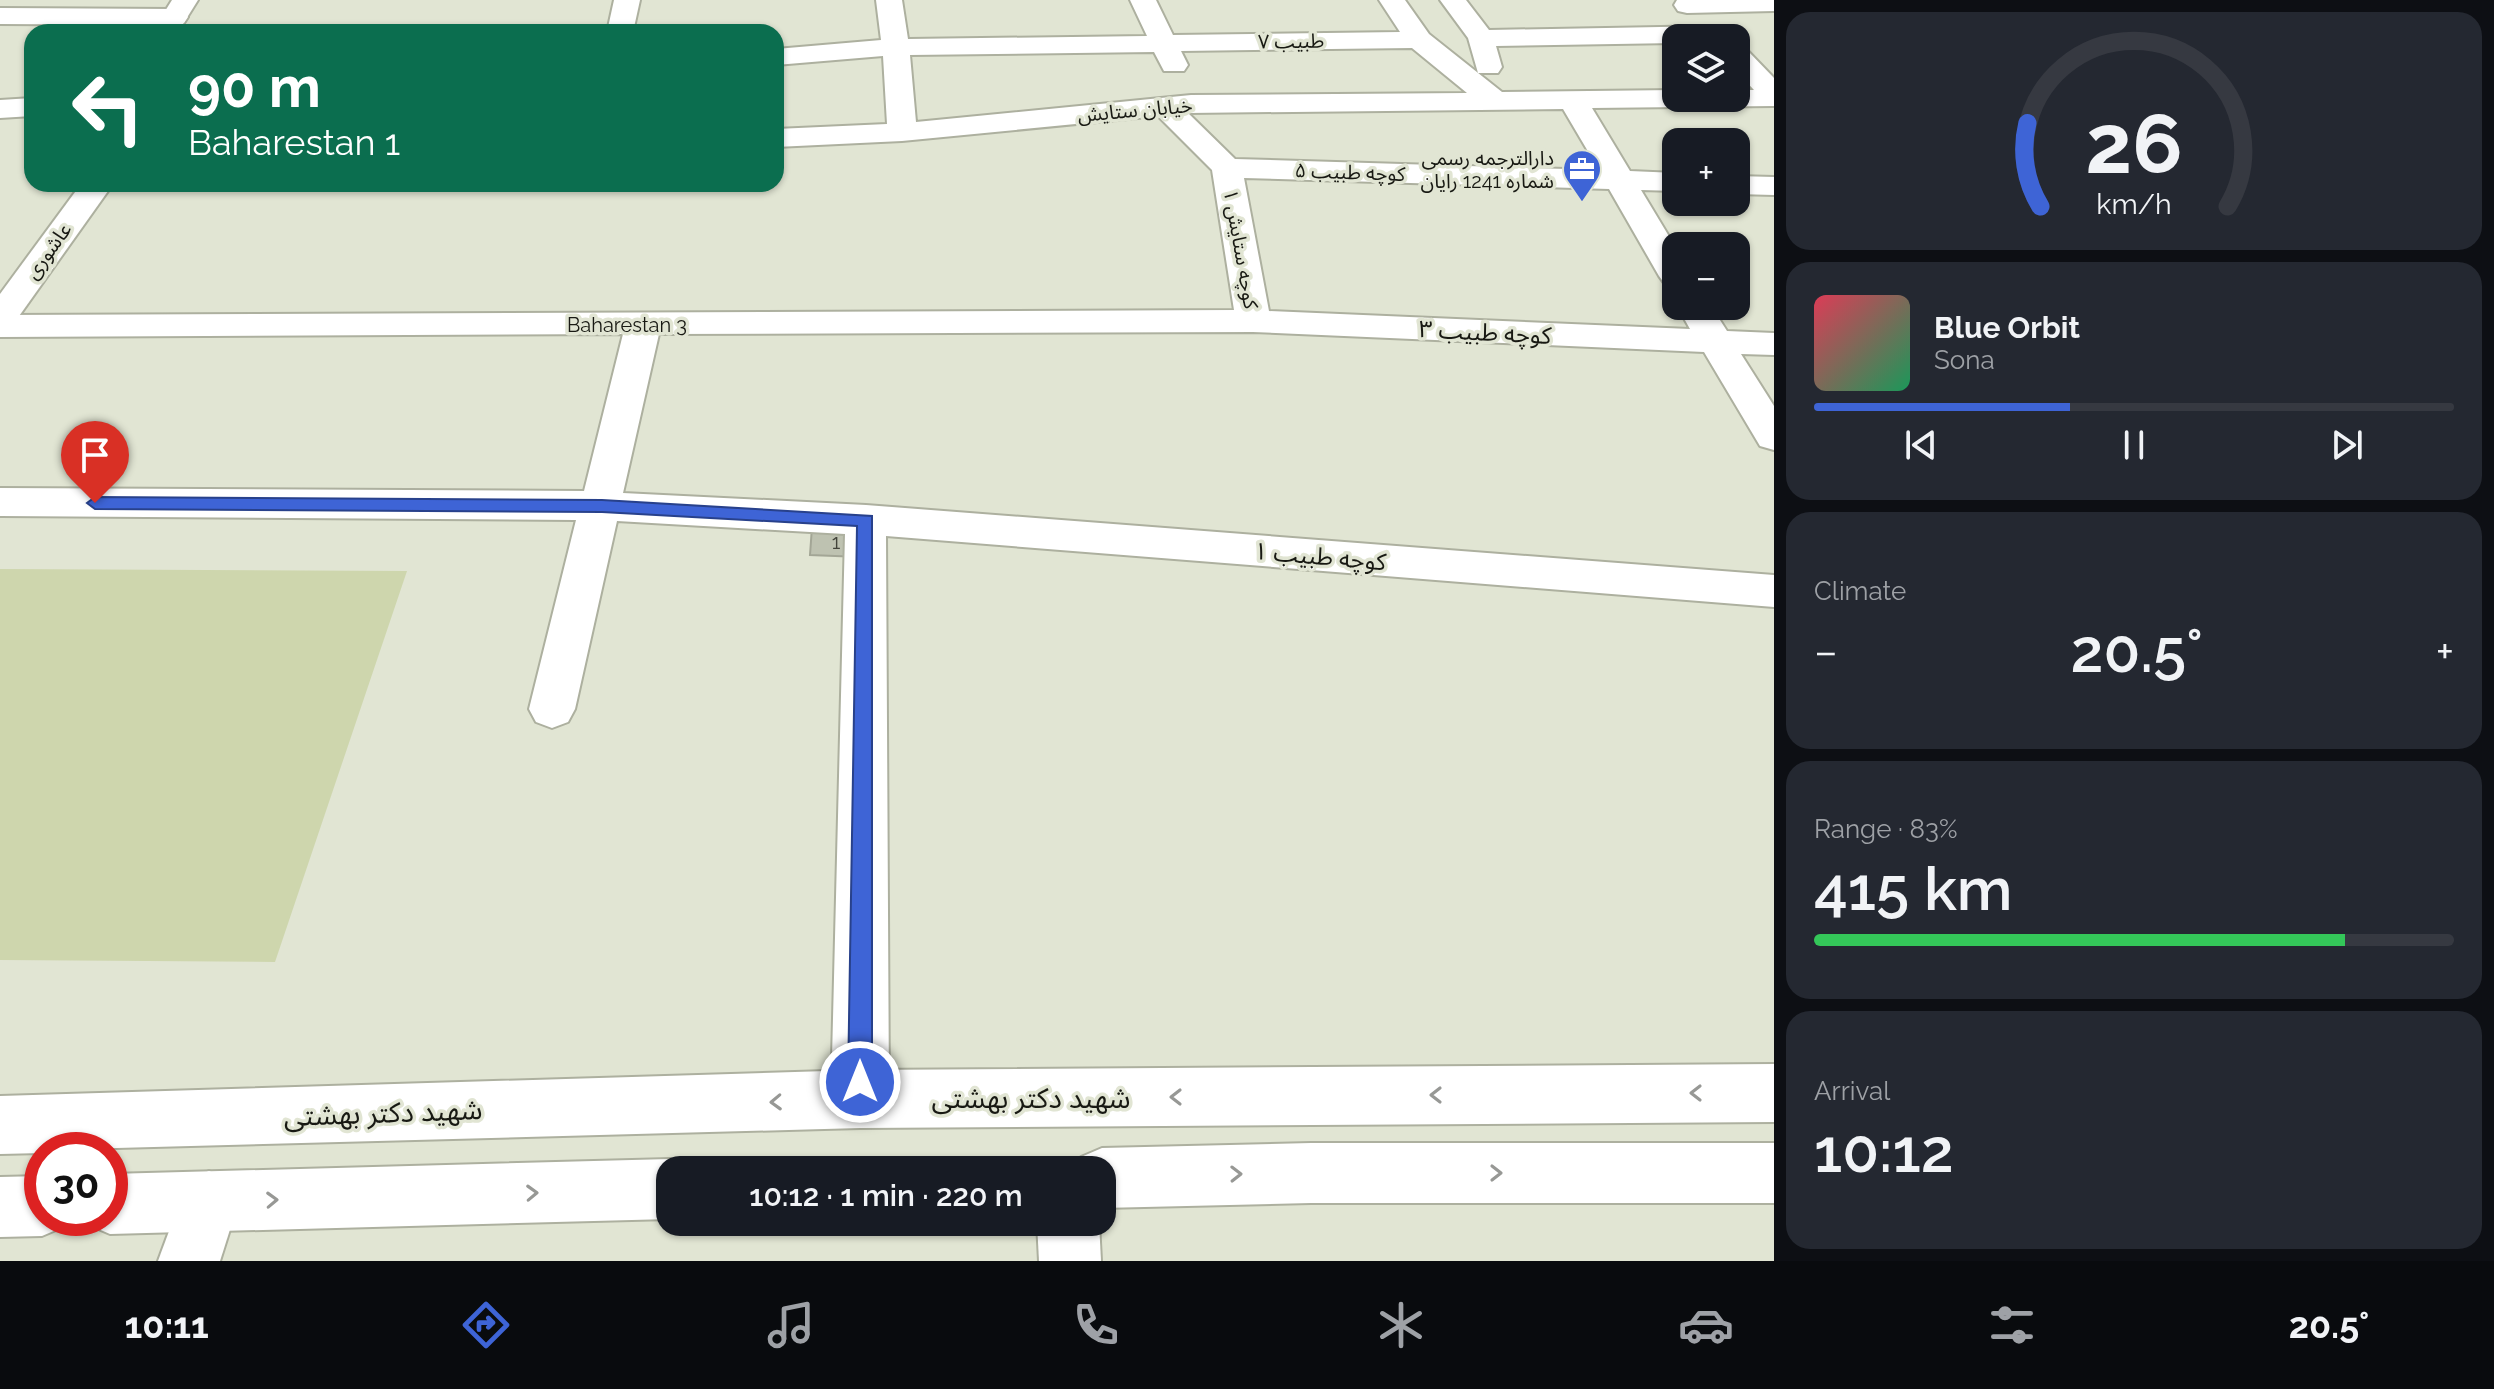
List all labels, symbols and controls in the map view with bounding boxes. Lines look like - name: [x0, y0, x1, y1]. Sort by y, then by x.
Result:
- map controls: [1662, 24, 1750, 320]
- button: layers: [1662, 24, 1750, 112]
- street label: طبیب ۷: [1258, 28, 1324, 54]
- text: 90 m: [188, 54, 321, 120]
- icon: left: [56, 56, 160, 160]
- street label: خیابان ستایش: [1076, 93, 1194, 127]
- text: 26: [2085, 94, 2183, 191]
- text: Baharestan 1: [188, 121, 400, 163]
- button: +: [1662, 128, 1750, 216]
- place label: دارالترجمه رسمی شماره 1241 رایان: [1421, 146, 1554, 193]
- office icon: دارالترجمه رسمی شماره 1241 رایان: [1561, 148, 1603, 203]
- street label: کوچه طبیب ۵: [1294, 158, 1406, 187]
- street label: کوچه ستایش ۱: [1218, 187, 1263, 312]
- text: km/h: [2096, 187, 2172, 221]
- street label: عاشوری: [20, 218, 76, 284]
- button: −: [1662, 232, 1750, 320]
- text: Blue Orbit: [1934, 310, 2080, 345]
- street label: Baharestan 3: [567, 313, 687, 337]
- street label: کوچه طبیب ۳: [1418, 314, 1553, 351]
- text: Sona: [1934, 345, 1995, 375]
- pin: [61, 421, 129, 503]
- icon: previous: [1899, 423, 1943, 467]
- icon: pause: [2112, 423, 2156, 467]
- icon: next: [2325, 423, 2369, 467]
- icon: arrive: [73, 433, 117, 477]
- house number: 1: [832, 530, 841, 554]
- street label: کوچه طبیب ۱: [1253, 536, 1388, 577]
- text: Climate: [1814, 576, 1906, 606]
- text: 20.5°: [2071, 616, 2203, 686]
- text: −: [1814, 626, 1838, 677]
- text: +: [2436, 626, 2454, 677]
- text: Range · 83%: [1814, 814, 1957, 844]
- text: 415 km: [1814, 854, 2012, 924]
- position arrow: [818, 1040, 902, 1124]
- text: Arrival: [1814, 1076, 1890, 1106]
- street label: شهید دکتر بهشتی: [932, 1082, 1130, 1115]
- one-way arrow: [1689, 1084, 1702, 1102]
- one-way arrow: [1429, 1086, 1442, 1104]
- one-way arrow: [1169, 1088, 1182, 1106]
- street label: شهید دکتر بهشتی: [283, 1093, 483, 1133]
- one-way arrow: [769, 1093, 782, 1110]
- text: 10:12: [1814, 1116, 1954, 1186]
- speed limit sign: 30: [24, 1132, 128, 1236]
- one-way arrow: [1490, 1164, 1503, 1182]
- one-way arrow: [1230, 1166, 1243, 1183]
- text: 10:12 · 1 min · 220 m: [749, 1178, 1023, 1213]
- one-way arrow: [526, 1184, 539, 1201]
- one-way arrow: [266, 1191, 279, 1208]
- icon: directions: [458, 1297, 514, 1353]
- icon: music: [763, 1297, 819, 1353]
- icon: phone: [1068, 1297, 1124, 1353]
- icon: climate: [1373, 1297, 1429, 1353]
- icon: car: [1678, 1297, 1734, 1353]
- icon: filters: [1984, 1297, 2040, 1353]
- text: 10:11: [125, 1304, 209, 1346]
- text: 20.5°: [2289, 1304, 2369, 1346]

